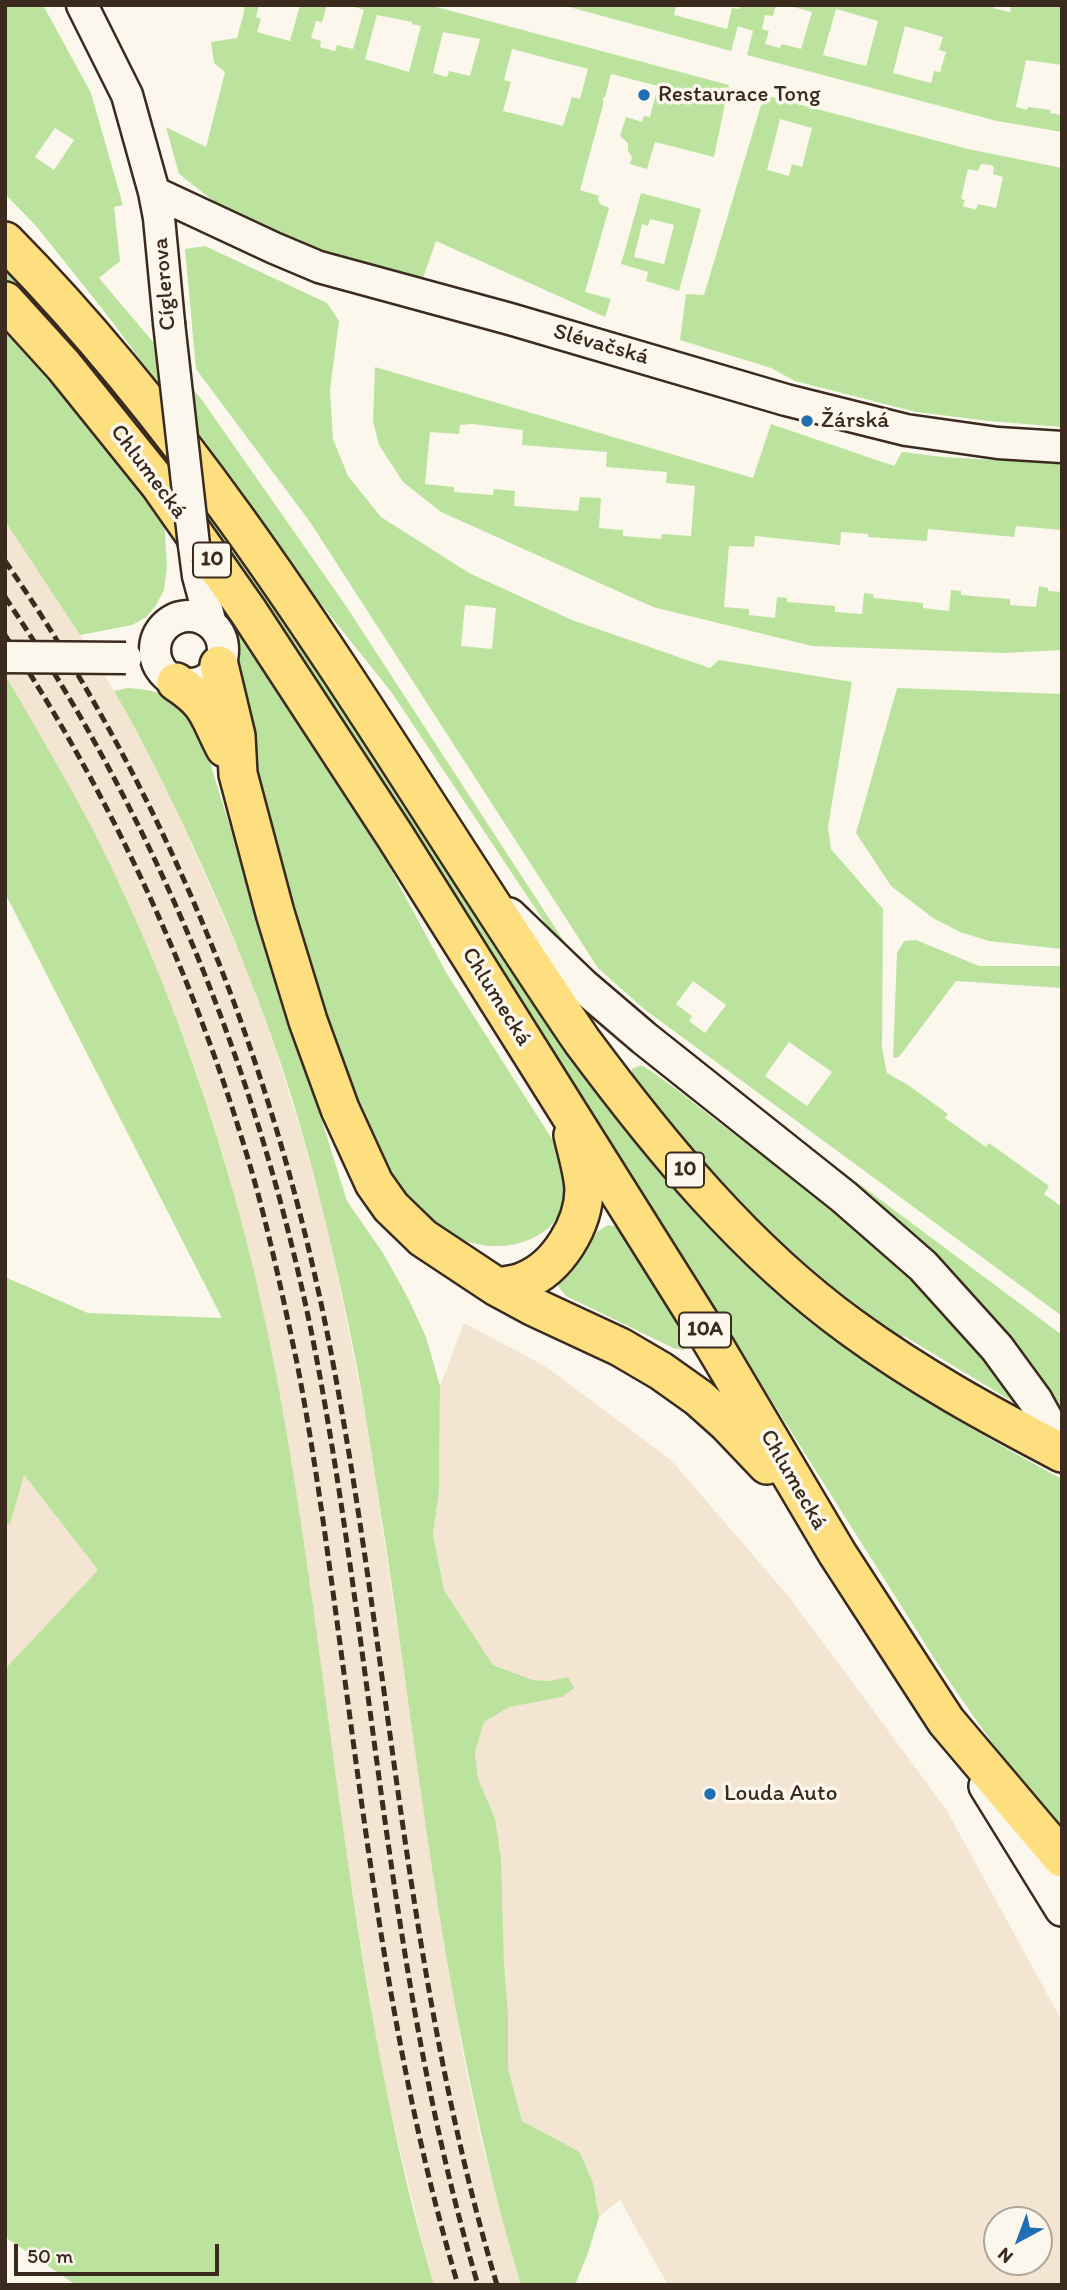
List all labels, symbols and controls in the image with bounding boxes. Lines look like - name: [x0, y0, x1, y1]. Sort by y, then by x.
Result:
- place label: Restaurace Tong: [658, 81, 821, 109]
- marker: Restaurace Tong: [636, 87, 652, 103]
- street label: Cíglerova: [147, 236, 183, 332]
- street label: Slévačská: [550, 318, 652, 372]
- place label: Žárská: [821, 407, 889, 435]
- marker: Žárská: [799, 413, 815, 429]
- street label: Chlumecká: [104, 419, 192, 525]
- road number: 10: [193, 542, 231, 578]
- street label: Chlumecká: [455, 943, 537, 1051]
- road number: 10: [666, 1152, 704, 1188]
- road number: 10A: [679, 1312, 731, 1348]
- street label: Chlumecká: [753, 1425, 833, 1535]
- place label: Louda Auto: [724, 1780, 837, 1808]
- marker: Louda Auto: [702, 1786, 718, 1802]
- north arrow: [983, 2206, 1053, 2276]
- scale bar: [18, 2230, 222, 2274]
- text: 50 m: [27, 2243, 73, 2268]
- text: N: [993, 2243, 1018, 2269]

